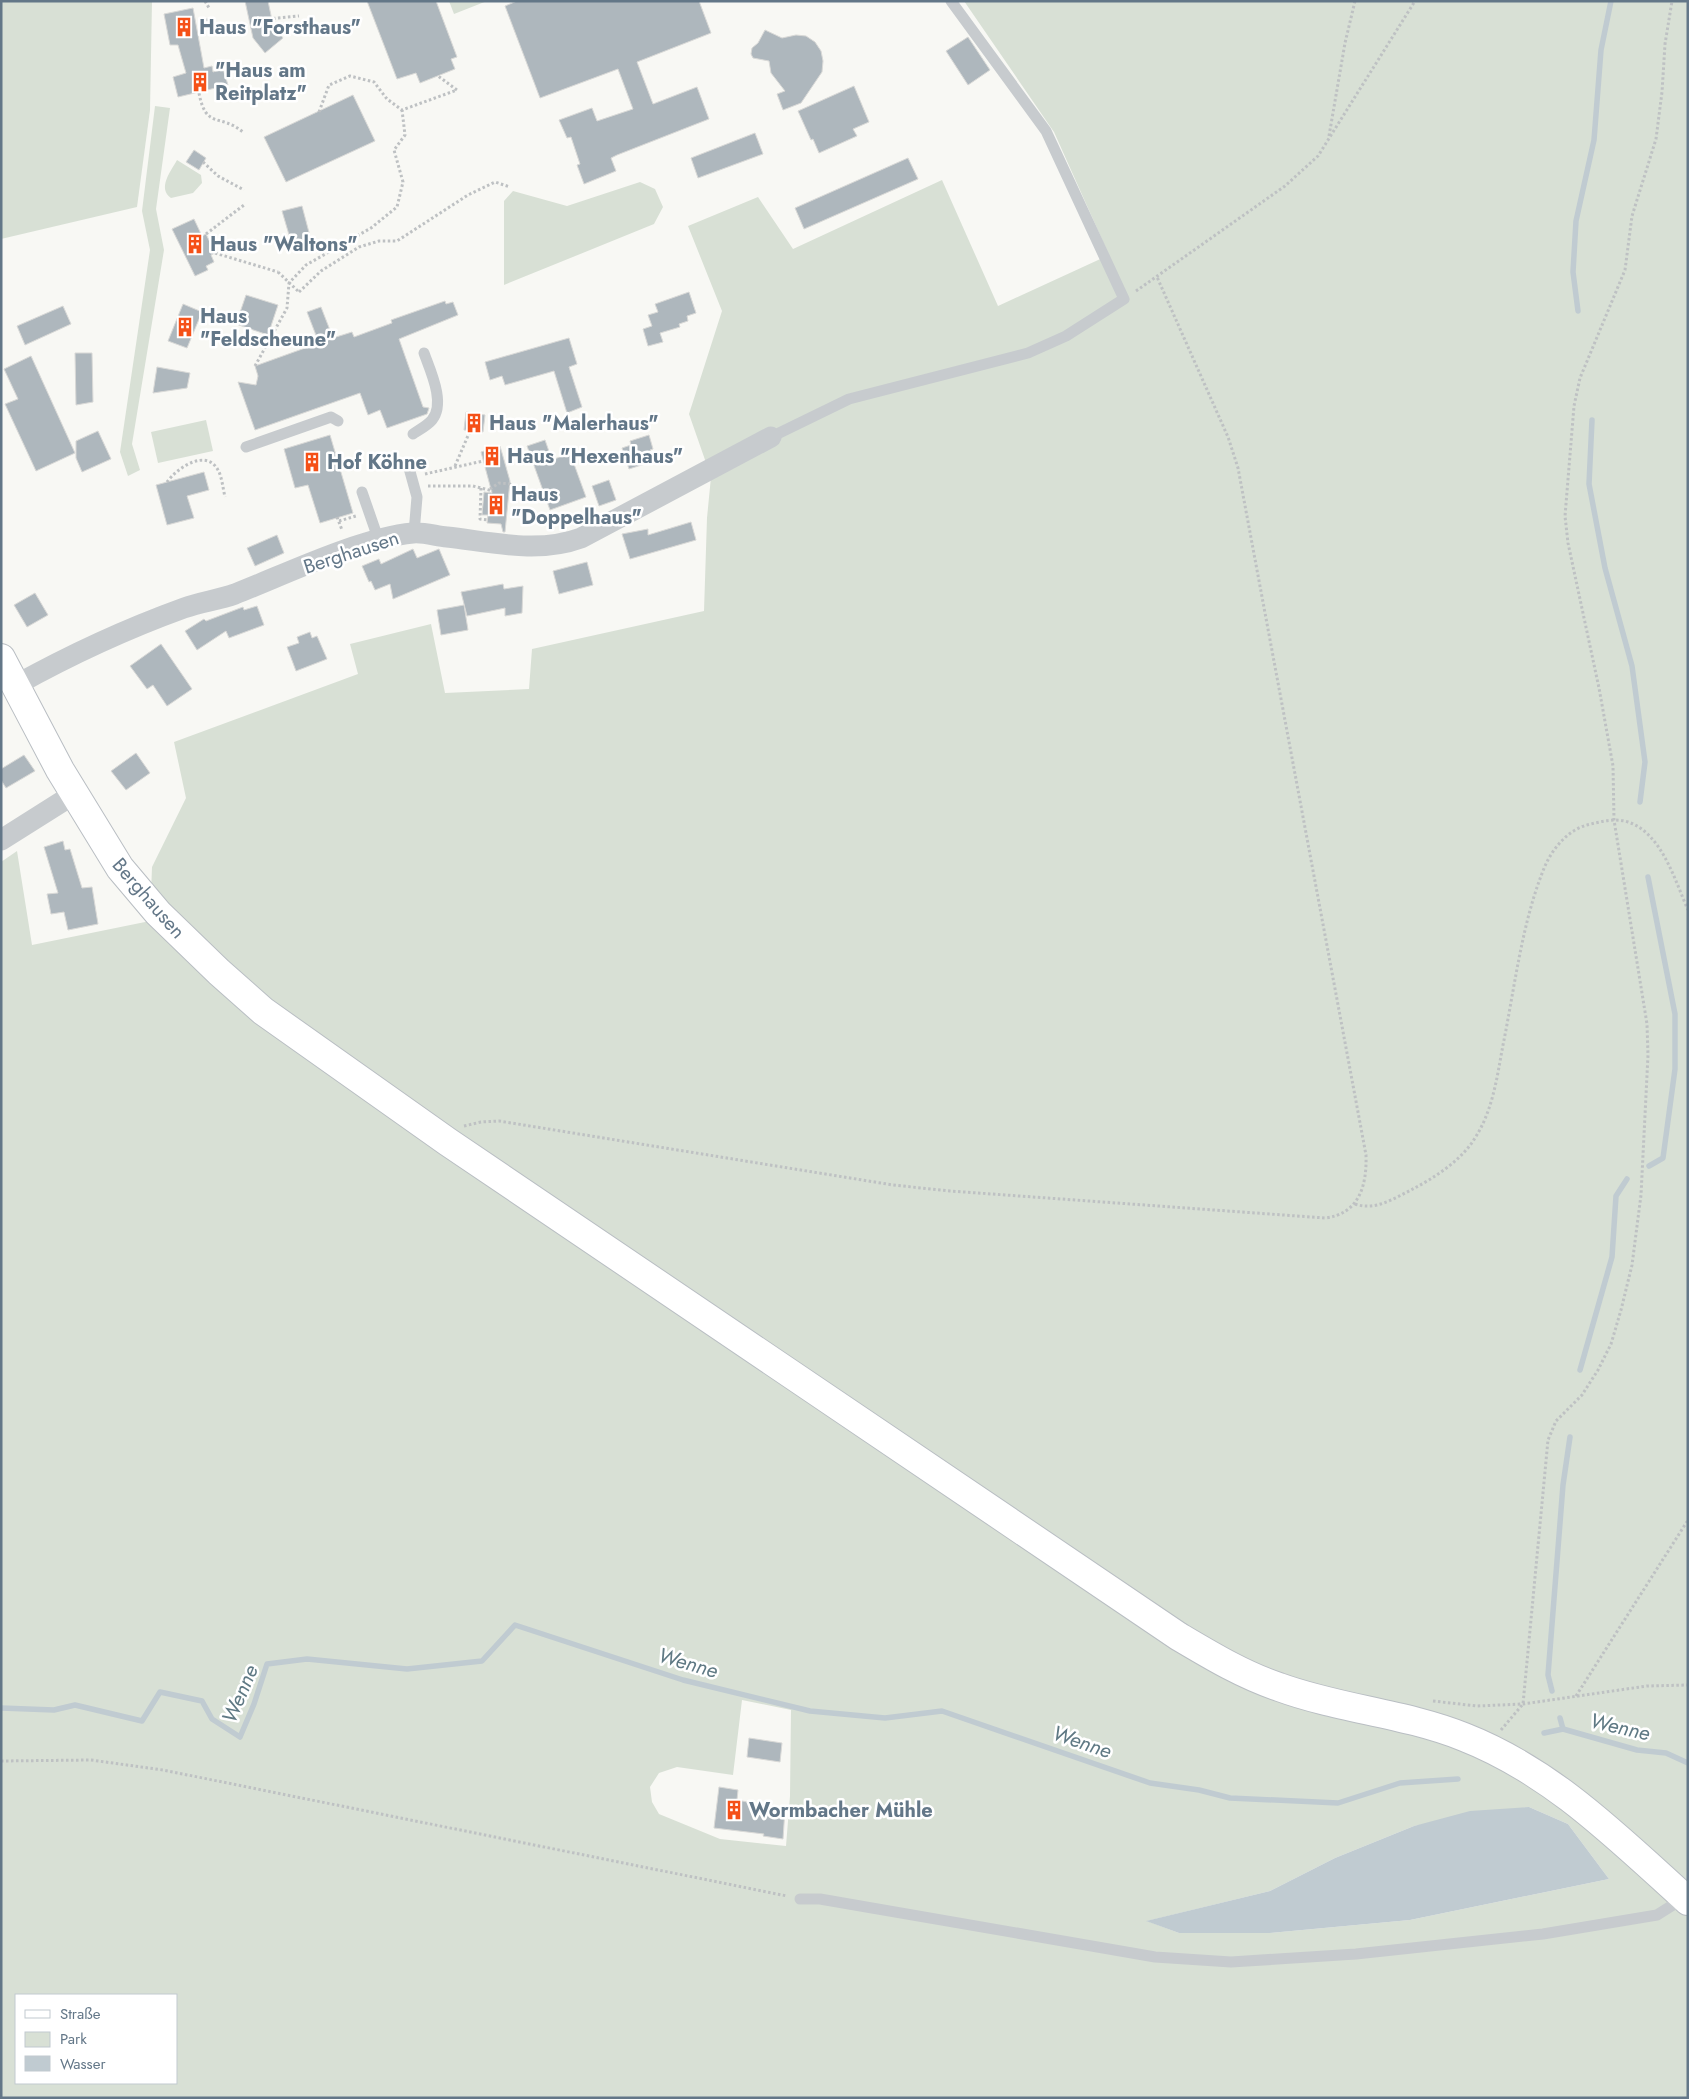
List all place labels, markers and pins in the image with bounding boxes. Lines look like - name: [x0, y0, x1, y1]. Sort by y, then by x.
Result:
- place label: Haus "Forsthaus": [199, 13, 361, 42]
- building icon: Haus "Forsthaus": [173, 16, 195, 38]
- place label: "Haus am Reitplatz": [215, 56, 307, 108]
- building icon: "Haus am Reitplatz": [189, 71, 211, 93]
- place label: Haus "Waltons": [210, 230, 358, 259]
- building icon: Haus "Waltons": [184, 233, 206, 255]
- place label: Haus "Feldscheune": [200, 302, 336, 354]
- building icon: Haus "Feldscheune": [174, 316, 196, 338]
- place label: Haus "Malerhaus": [489, 409, 659, 438]
- building icon: Haus "Malerhaus": [463, 412, 485, 434]
- place label: Haus "Hexenhaus": [507, 442, 683, 471]
- building icon: Haus "Hexenhaus": [481, 445, 503, 467]
- place label: Hof Köhne: [327, 448, 427, 477]
- building icon: Hof Köhne: [301, 451, 323, 473]
- place label: Haus "Doppelhaus": [511, 480, 642, 532]
- building icon: Haus "Doppelhaus": [485, 494, 507, 516]
- place label: Wormbacher Mühle: [749, 1796, 933, 1825]
- building icon: Wormbacher Mühle: [723, 1799, 745, 1821]

